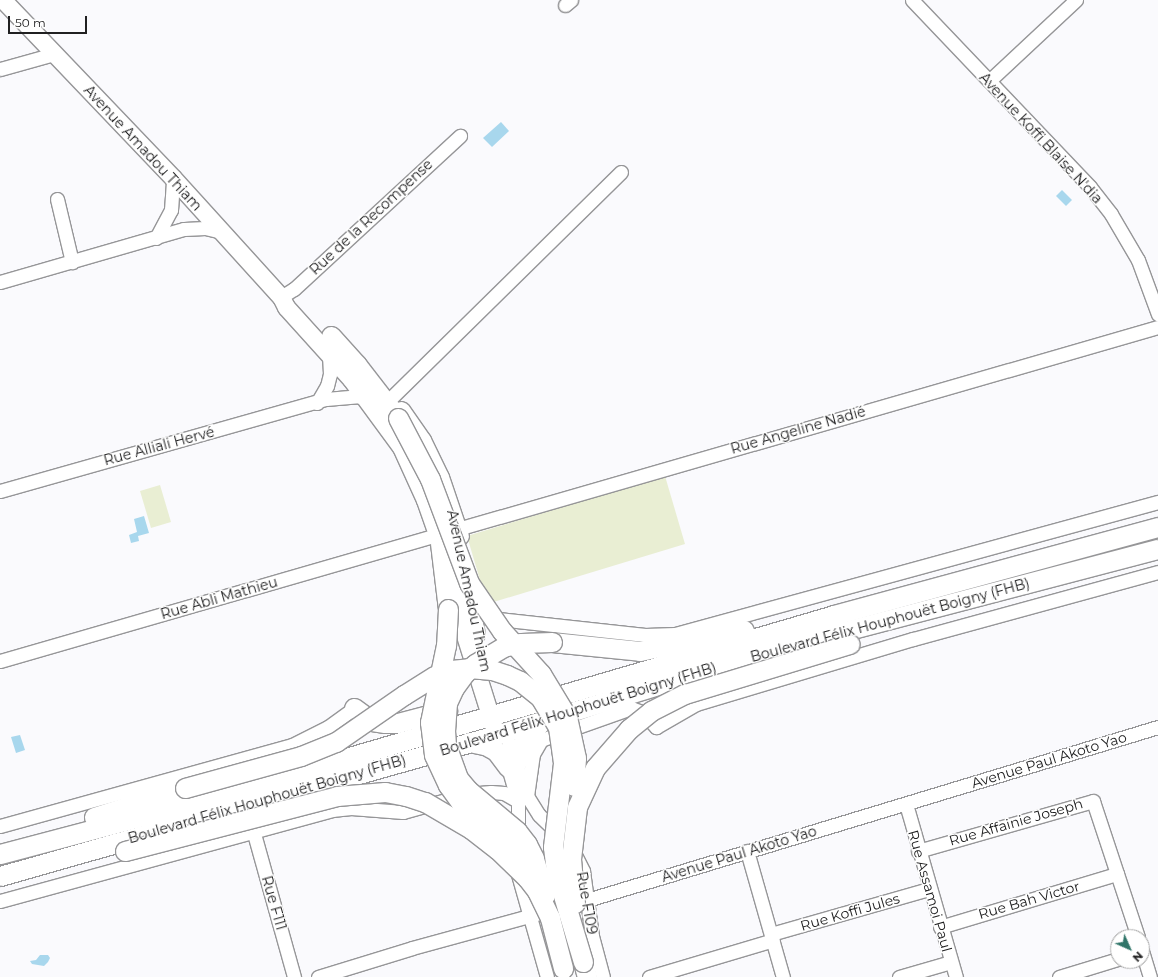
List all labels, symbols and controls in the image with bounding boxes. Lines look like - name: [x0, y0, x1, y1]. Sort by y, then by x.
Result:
- scale bar: [10, 8, 89, 34]
- text: 50 m: [15, 15, 46, 30]
- street label: Avenue Koffi Blaise N'dia: [976, 69, 1106, 207]
- street label: Avenue Amadou Thiam: [80, 82, 206, 214]
- street label: Rue de la Recompense: [306, 156, 436, 278]
- street label: Rue Angeline Nadié: [729, 403, 867, 457]
- street label: Rue Alliali Hervé: [102, 423, 216, 469]
- street label: Avenue Amadou Thiam: [444, 508, 494, 674]
- street label: Rue Abli Mathieu: [159, 573, 279, 623]
- street label: Boulevard Félix Houphouët Boigny (FHB): [749, 575, 1031, 665]
- street label: Boulevard Félix Houphouët Boigny (FHB): [438, 659, 718, 759]
- street label: Avenue Paul Akoto Yao: [969, 728, 1129, 792]
- street label: Boulevard Félix Houphouët Boigny (FHB): [126, 751, 408, 847]
- street label: Rue Affainie Joseph: [947, 795, 1085, 849]
- street label: Avenue Paul Akoto Yao: [659, 822, 819, 886]
- street label: Rue Assamoi Paul: [905, 828, 955, 954]
- street label: Rue F109: [573, 870, 601, 936]
- street label: Rue F111: [258, 874, 290, 932]
- street label: Rue Bah Victor: [976, 877, 1082, 923]
- street label: Rue Koffi Jules: [798, 890, 902, 934]
- north arrow: [1110, 929, 1150, 969]
- text: N: [1130, 949, 1146, 965]

